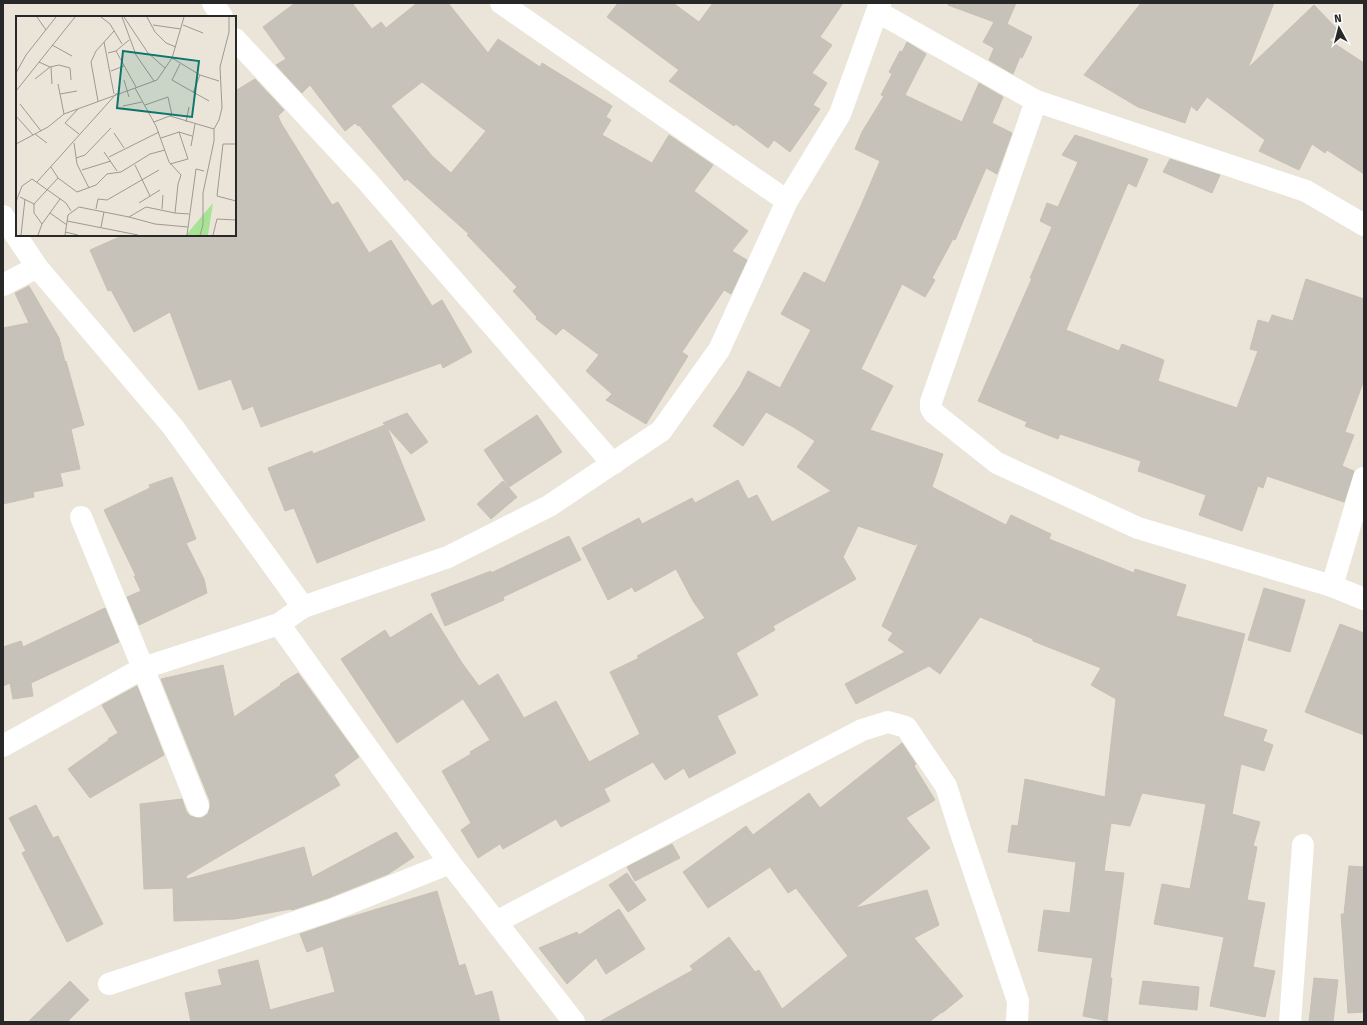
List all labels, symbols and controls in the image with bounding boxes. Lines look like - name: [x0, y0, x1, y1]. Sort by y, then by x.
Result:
- north arrow: [1319, 8, 1359, 48]
- text: N: [1333, 12, 1342, 25]
- inset map: [16, 16, 236, 236]

